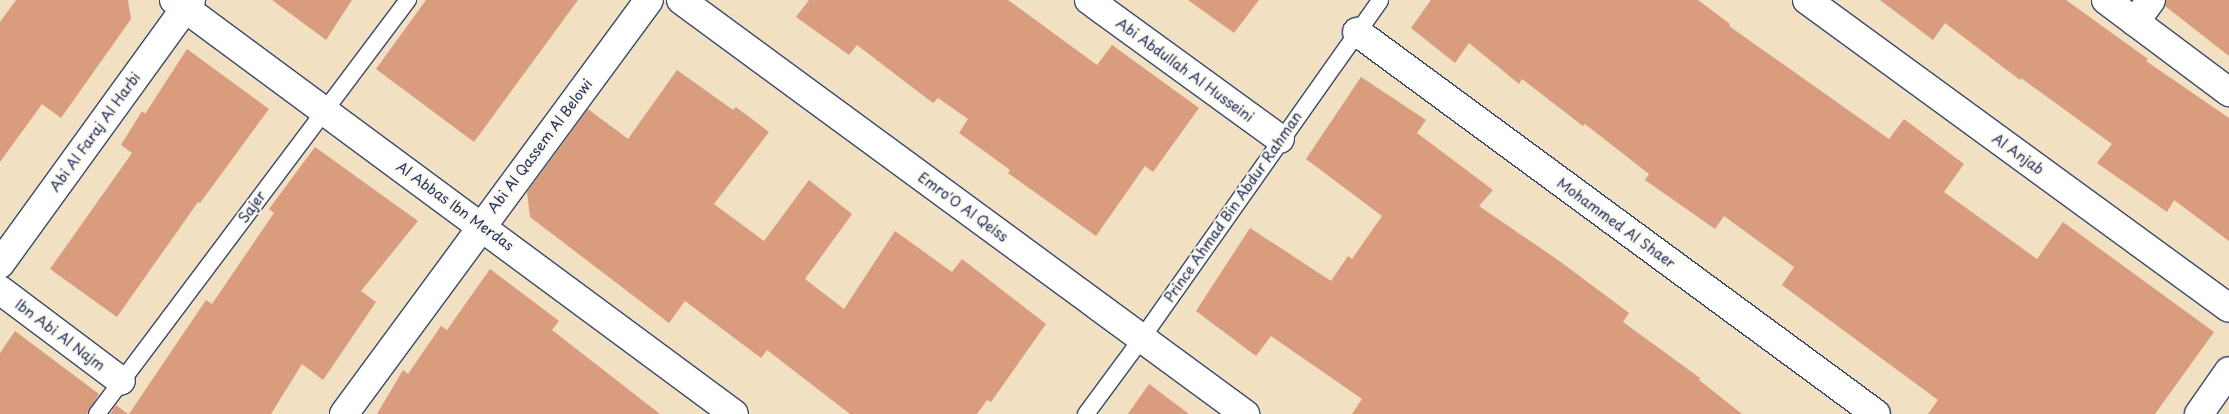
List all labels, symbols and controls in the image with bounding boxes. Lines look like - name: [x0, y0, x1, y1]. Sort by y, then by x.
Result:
- street label: Abi Abdullah Al Husseini: [1113, 14, 1257, 126]
- street label: Abi Al Faraj Al Harbi: [46, 69, 144, 195]
- street label: Abi Al Qassem Al Belowi: [483, 75, 597, 217]
- street label: Prince Ahmad Bin Abdur Rahman: [1161, 109, 1305, 305]
- street label: Al Anjab: [1989, 130, 2047, 178]
- street label: Al Abbas Ibn Merdas: [394, 158, 516, 254]
- street label: Emro'O Al Qeiss: [914, 168, 1012, 246]
- street label: Mohammed Al Shaer: [1553, 174, 1679, 272]
- street label: Sajer: [235, 188, 269, 226]
- street label: Ibn Abi Al Najm: [12, 296, 108, 374]

